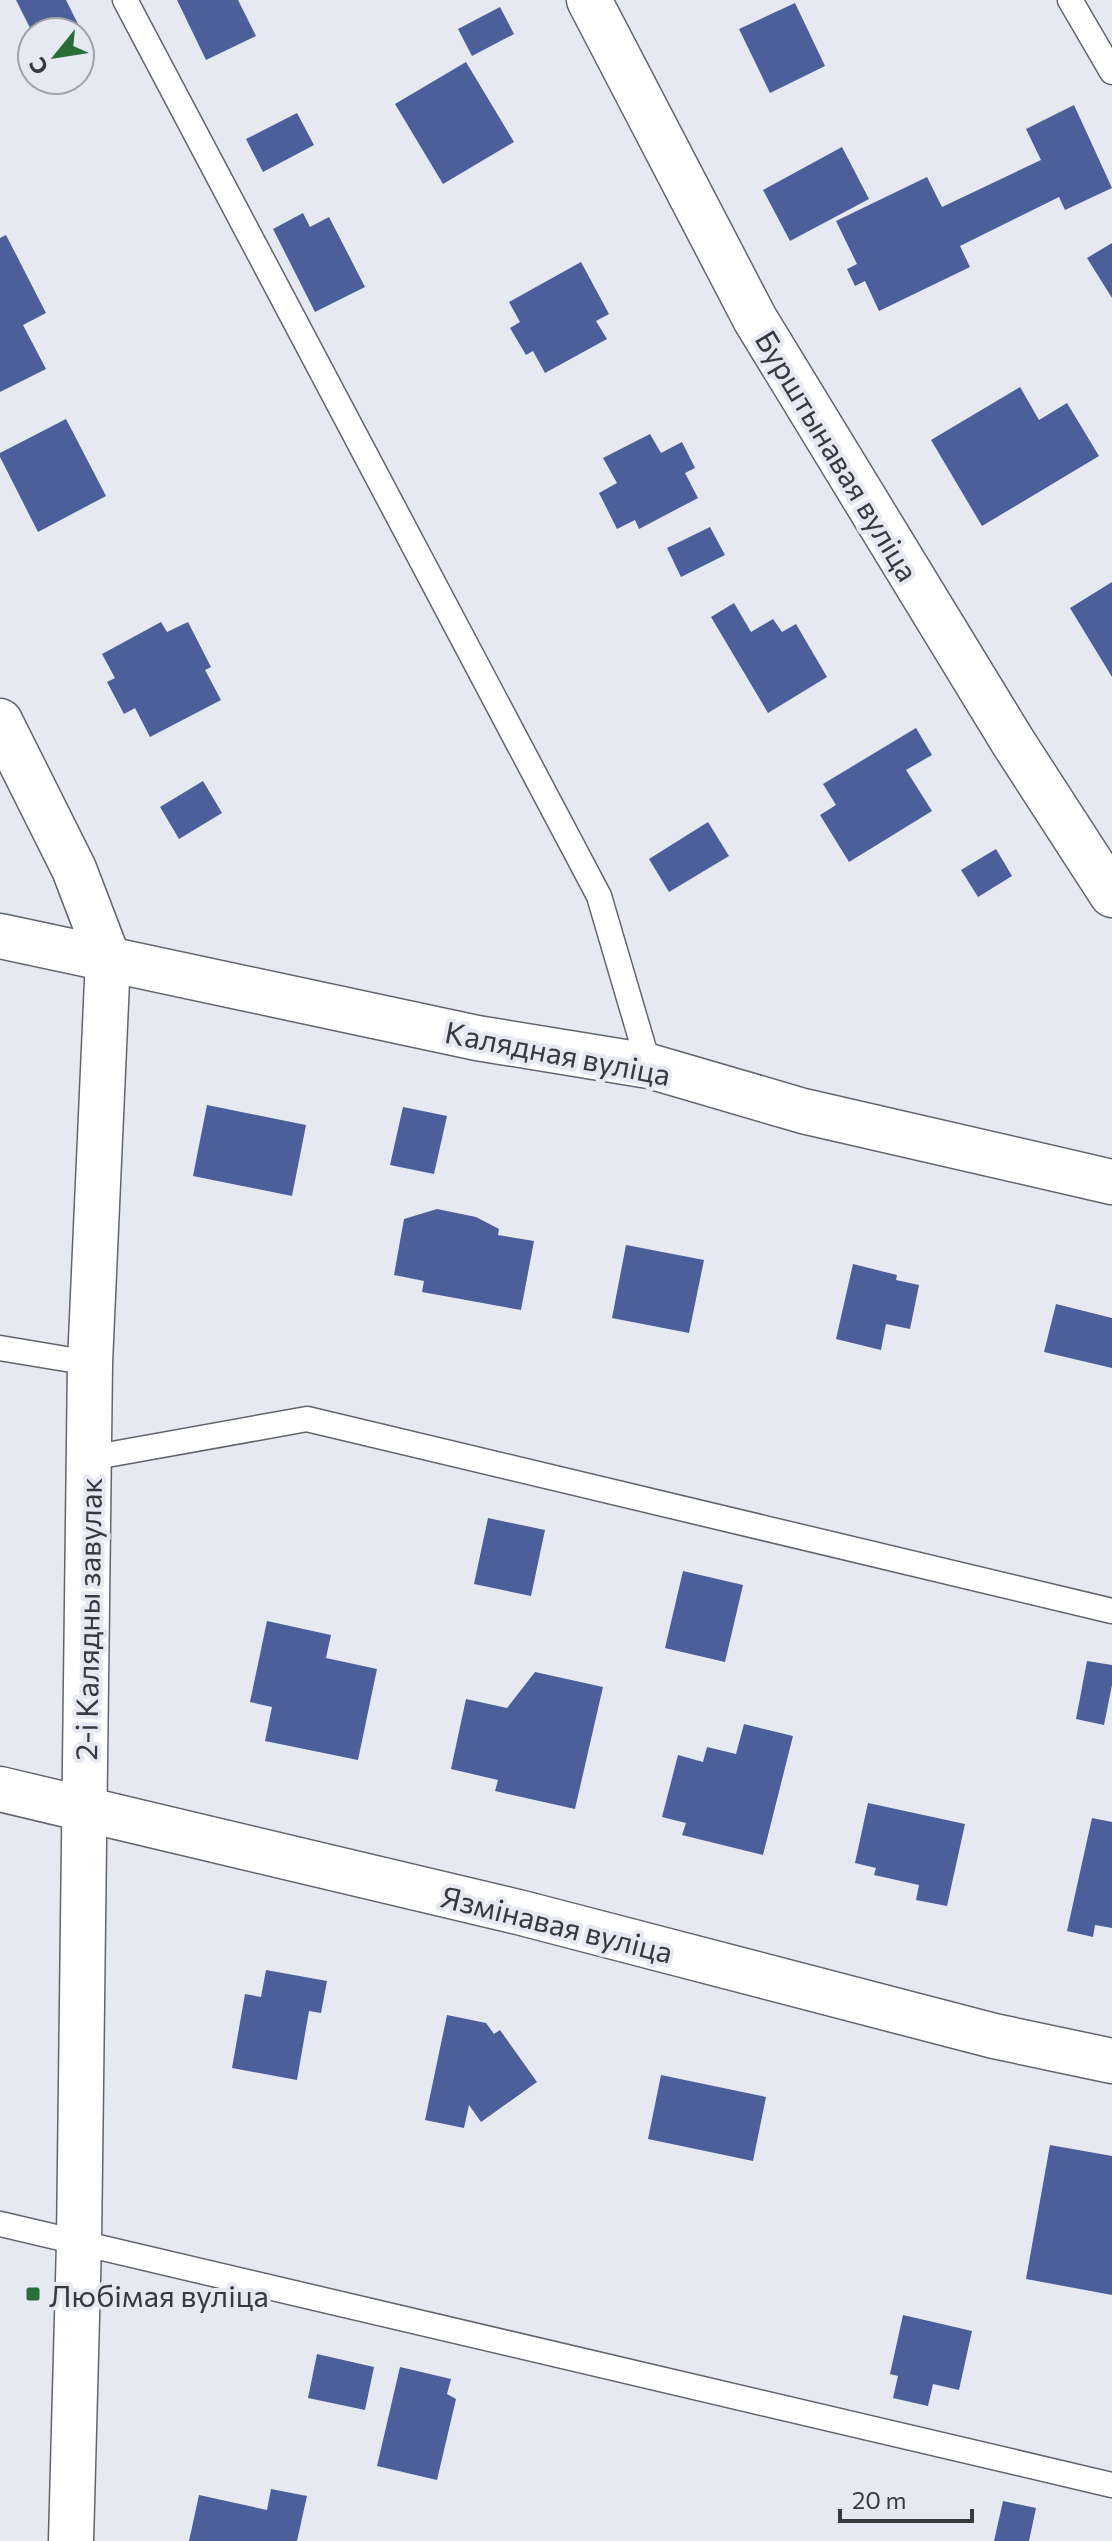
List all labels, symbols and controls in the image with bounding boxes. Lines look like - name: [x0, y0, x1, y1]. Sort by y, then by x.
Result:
- north arrow: [16, 16, 96, 96]
- text: С: [23, 53, 54, 80]
- street label: Бурштынавая вуліца: [748, 323, 928, 587]
- street label: Калядная вуліца: [442, 1012, 674, 1092]
- street label: 2-і Калядны завулак: [66, 1477, 108, 1761]
- street label: Язмінавая вуліца: [437, 1876, 677, 1970]
- place label: Любімая вуліца: [49, 2276, 269, 2313]
- marker: Любімая вуліца: [24, 2285, 42, 2303]
- scale bar: [840, 2473, 972, 2523]
- text: 20 m: [852, 2485, 906, 2514]

